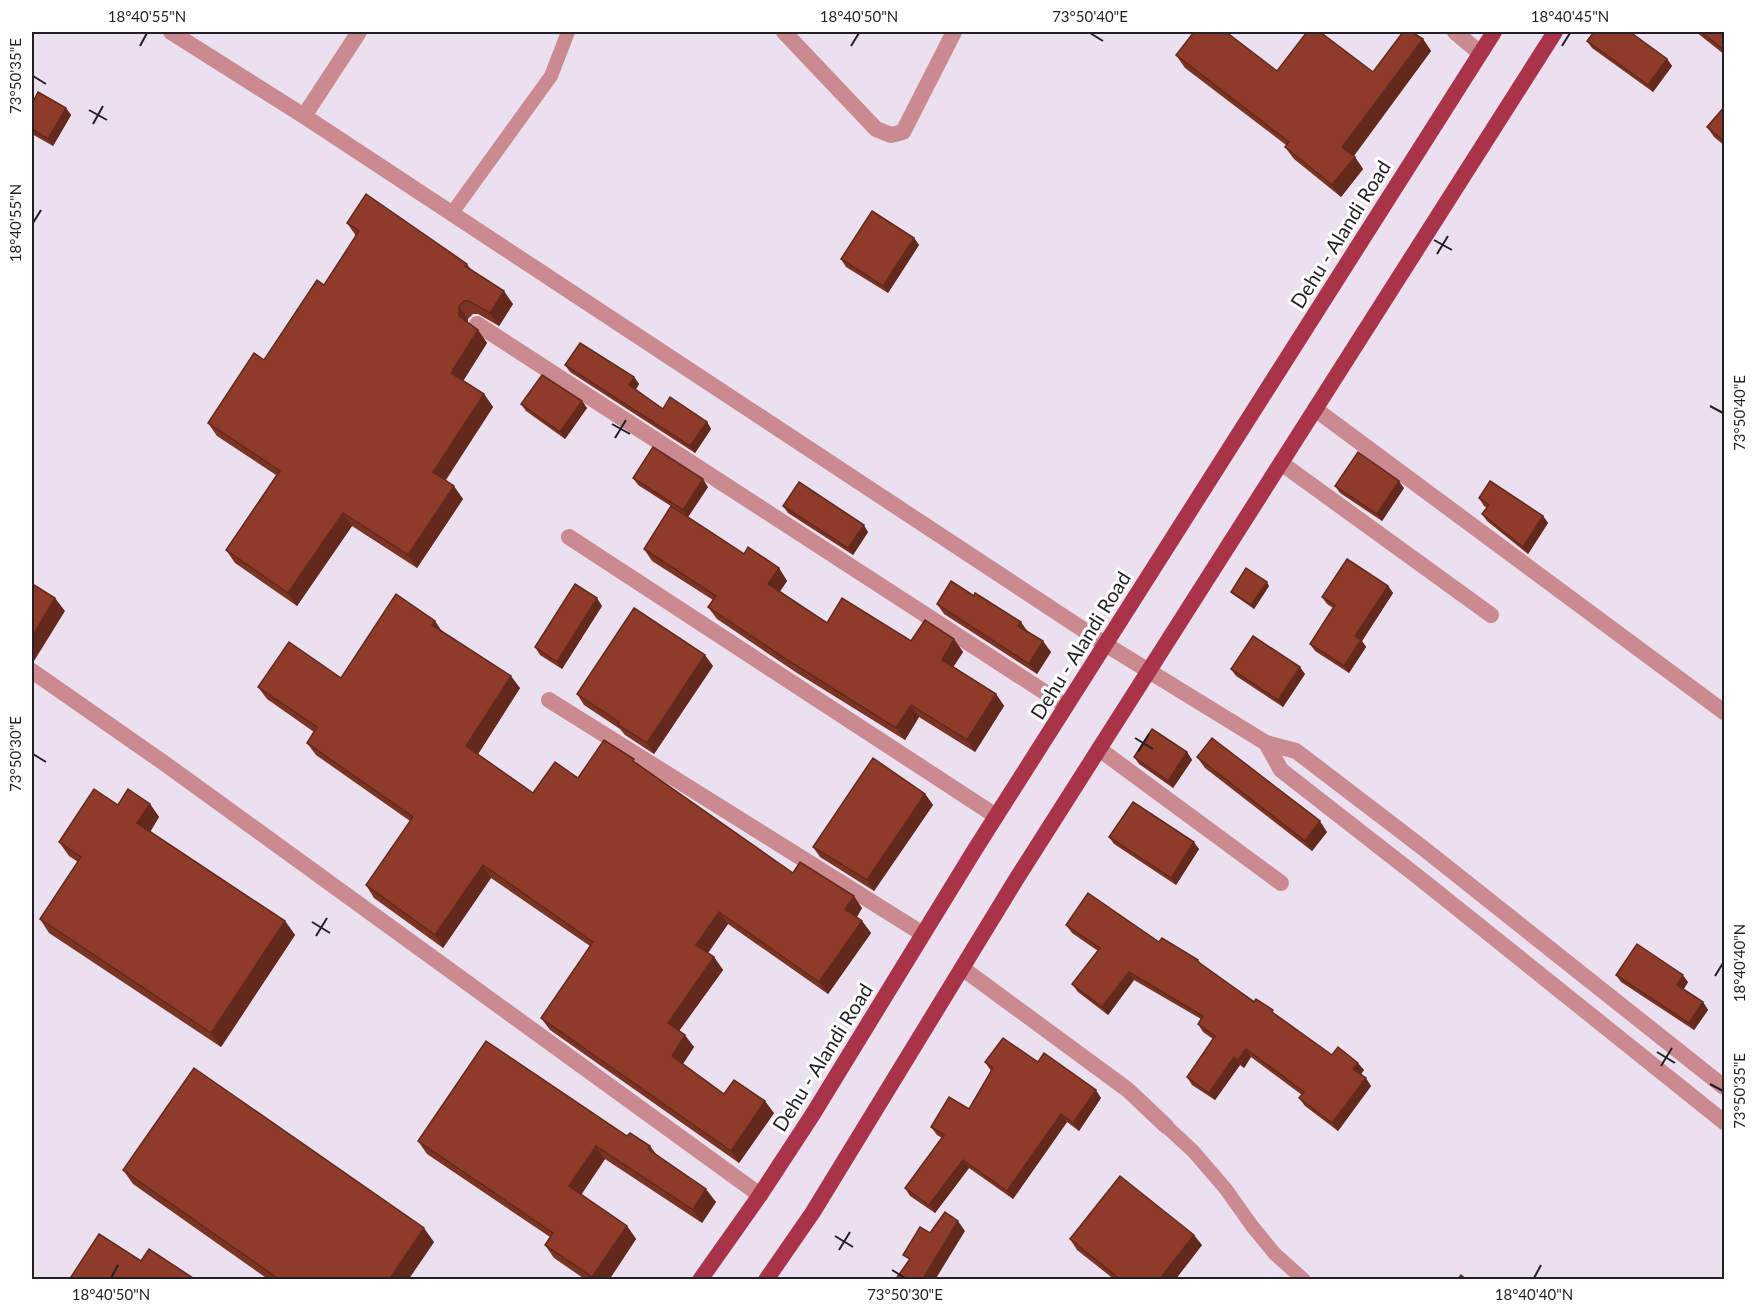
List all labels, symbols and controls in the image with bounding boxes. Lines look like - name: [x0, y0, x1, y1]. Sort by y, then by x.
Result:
- text: 18°40'55"N: [108, 7, 186, 25]
- text: 18°40'50"N: [820, 7, 898, 25]
- text: 73°50'40"E: [1052, 7, 1128, 25]
- text: 18°40'45"N: [1531, 7, 1609, 25]
- text: 73°50'35"E: [6, 38, 24, 114]
- street label: Dehu - Alandi Road: [1285, 156, 1395, 312]
- text: 18°40'55"N: [6, 184, 24, 262]
- text: 73°50'40"E: [1730, 375, 1748, 451]
- street label: Dehu - Alandi Road: [1025, 567, 1135, 723]
- text: 73°50'30"E: [6, 716, 24, 792]
- text: 18°40'40"N: [1730, 924, 1748, 1002]
- street label: Dehu - Alandi Road: [767, 979, 877, 1135]
- text: 73°50'35"E: [1730, 1053, 1748, 1129]
- text: 18°40'50"N: [72, 1285, 150, 1303]
- text: 73°50'30"E: [867, 1285, 943, 1303]
- text: 18°40'40"N: [1495, 1285, 1573, 1303]

